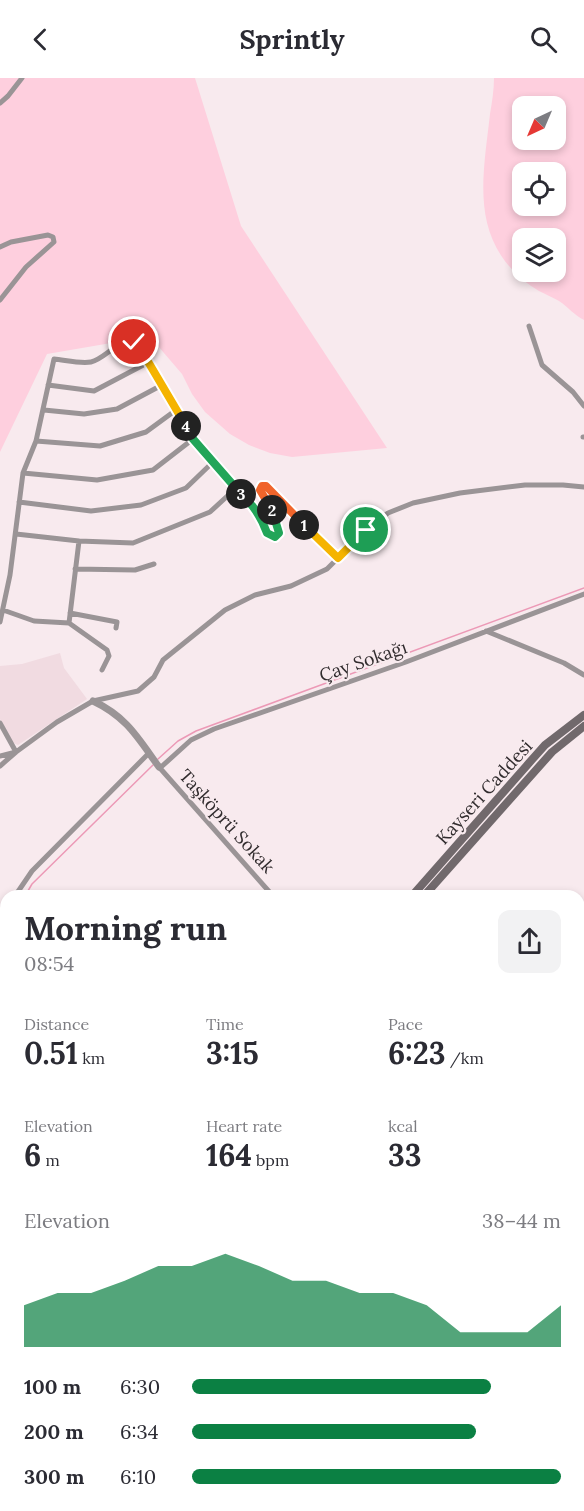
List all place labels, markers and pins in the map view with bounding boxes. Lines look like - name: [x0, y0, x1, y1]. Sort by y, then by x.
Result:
- pin: [108, 316, 159, 367]
- pin: 4: [171, 411, 201, 441]
- pin: 3: [226, 479, 256, 509]
- pin: 2: [257, 495, 287, 525]
- pin: [340, 504, 391, 555]
- pin: 1: [289, 510, 319, 540]

